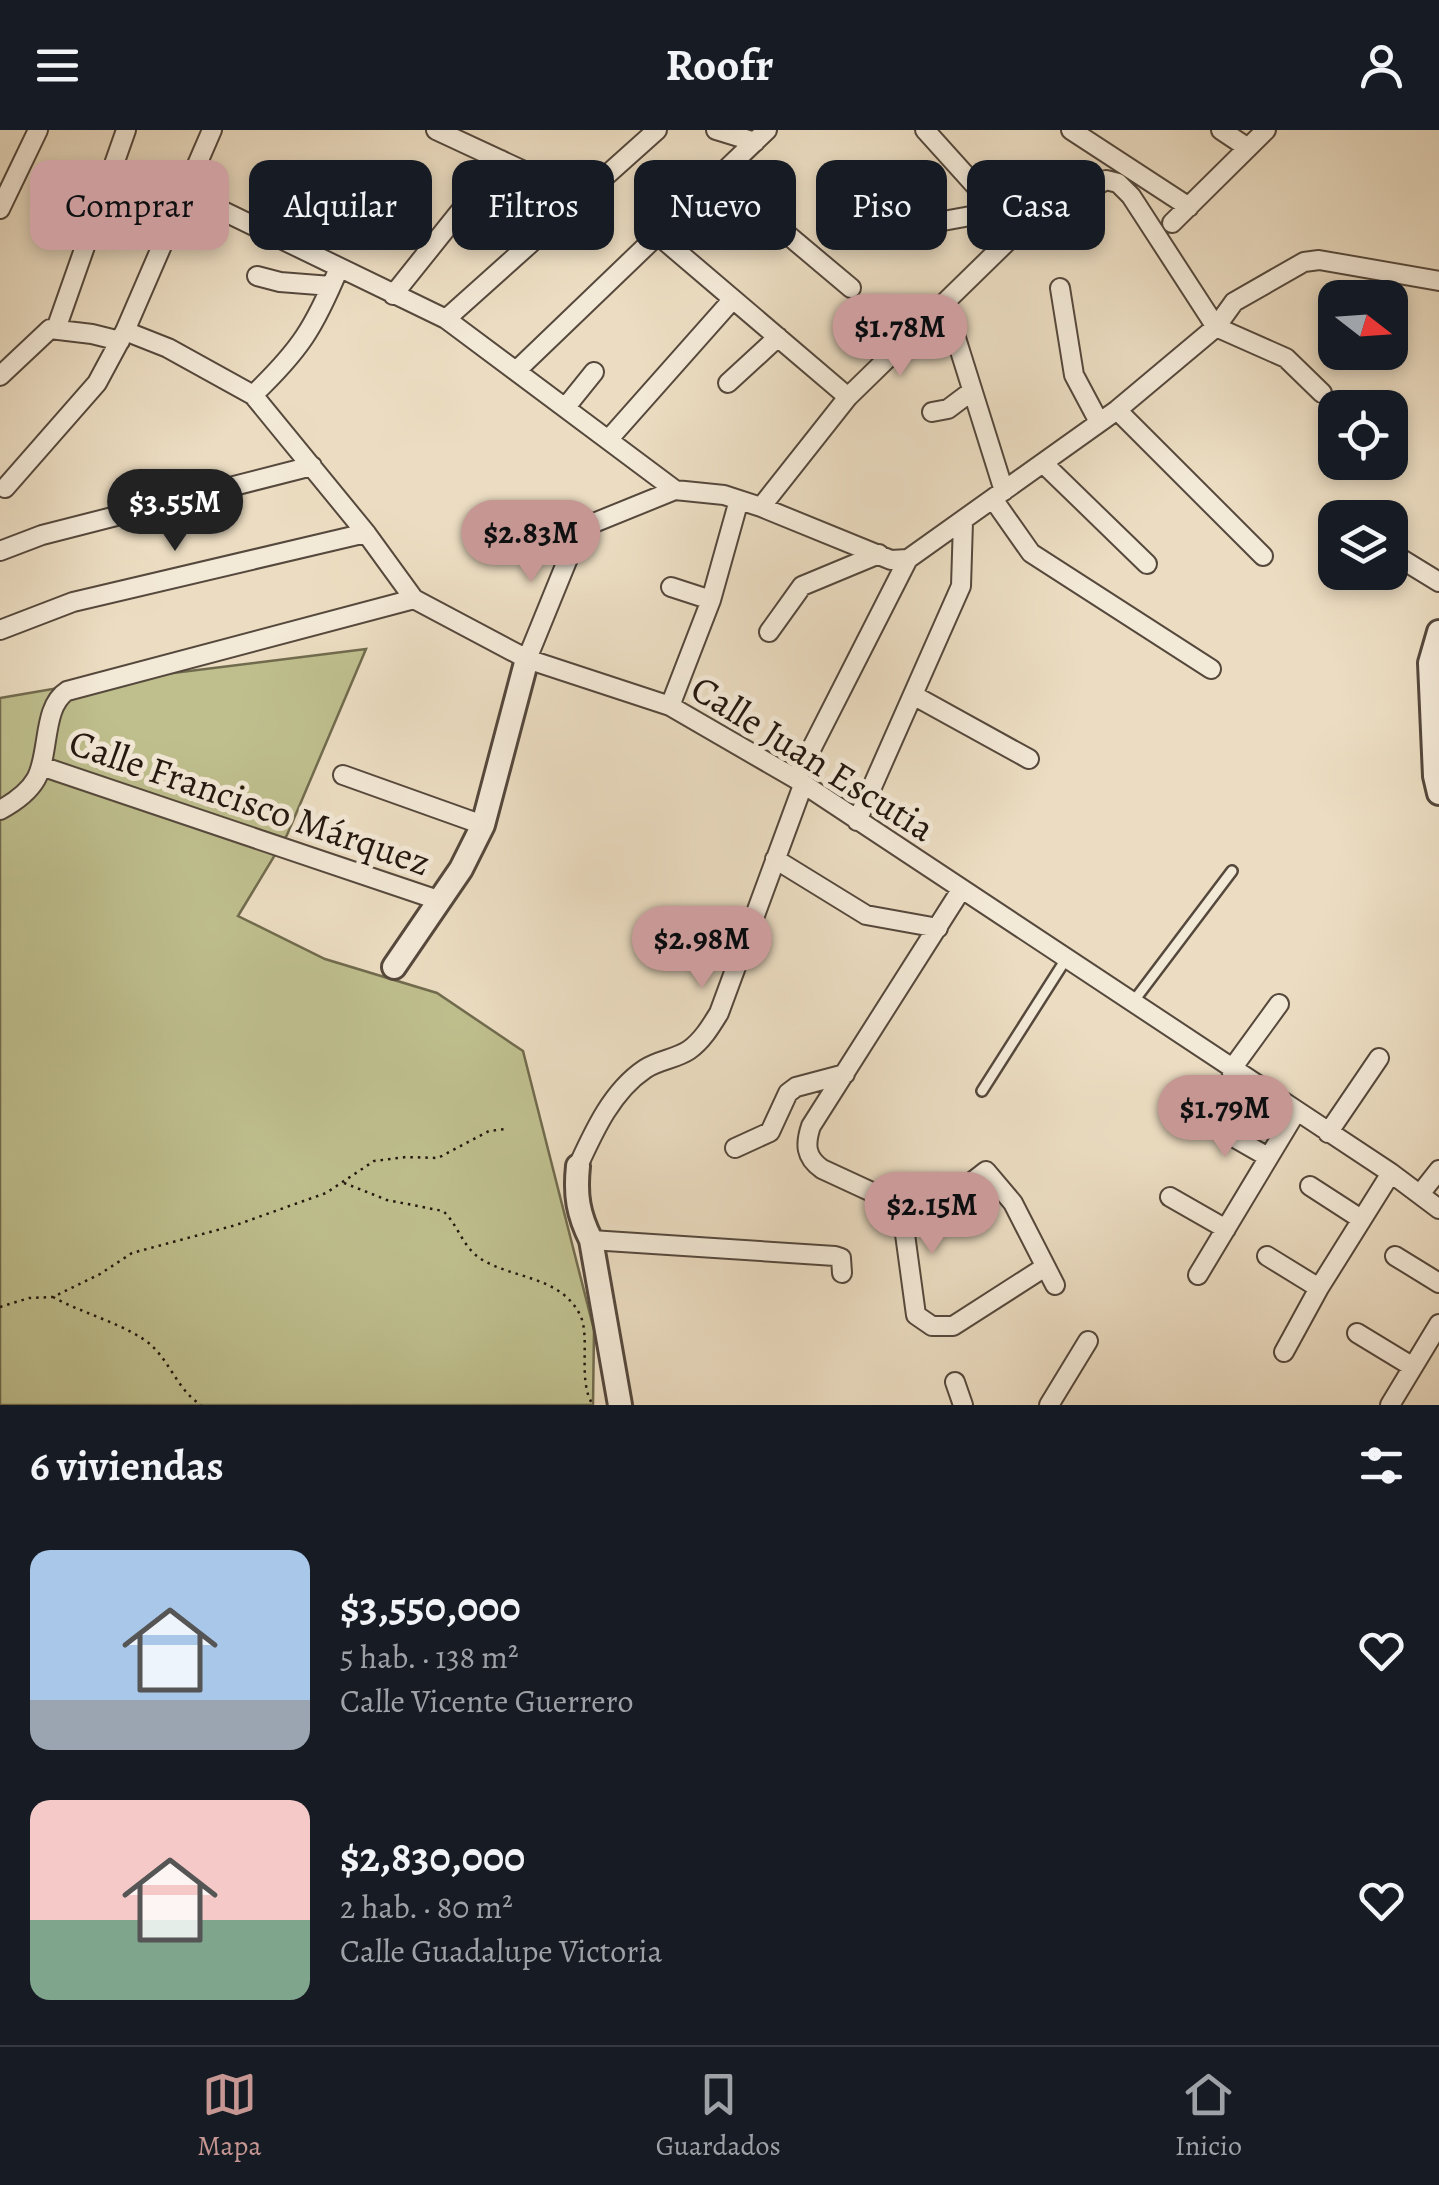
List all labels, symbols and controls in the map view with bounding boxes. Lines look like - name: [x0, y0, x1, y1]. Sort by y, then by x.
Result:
- text: Roofr: [666, 34, 773, 96]
- icon: menu: [30, 38, 85, 93]
- icon: person: [1354, 38, 1409, 93]
- chip: Comprar: [30, 160, 229, 250]
- chip: Alquilar: [249, 160, 432, 250]
- chip: Filtros: [452, 160, 614, 250]
- chip: Nuevo: [634, 160, 796, 250]
- chip: Piso: [816, 160, 947, 250]
- chip: Casa: [967, 160, 1105, 250]
- north arrow: [1318, 280, 1408, 370]
- map controls: [1318, 280, 1408, 590]
- pin: $1.78M: [819, 294, 981, 379]
- text: $1.78M: [854, 304, 946, 348]
- button: locate: [1318, 390, 1408, 480]
- pin: $3.55M: [94, 469, 256, 554]
- text: $3.55M: [129, 479, 221, 523]
- pin: $2.83M: [450, 500, 612, 585]
- button: layers: [1318, 500, 1408, 590]
- text: $2.83M: [483, 510, 579, 554]
- street label: Calle Juan Escutia: [681, 662, 945, 854]
- street label: Calle Francisco Márquez: [63, 716, 437, 888]
- pin: $2.98M: [621, 906, 783, 991]
- text: $2.98M: [654, 916, 750, 960]
- pin: $1.79M: [1144, 1075, 1306, 1160]
- text: $1.79M: [1180, 1085, 1270, 1129]
- pin: $2.15M: [851, 1172, 1013, 1257]
- text: $2.15M: [886, 1182, 978, 1226]
- text: 6 viviendas: [30, 1437, 224, 1494]
- icon: filters: [1354, 1438, 1409, 1493]
- text: $3,550,000: [340, 1578, 521, 1635]
- icon: home: [110, 1590, 230, 1710]
- icon: heart: [1354, 1623, 1409, 1678]
- text: 5 hab. · 138 m²: [340, 1635, 518, 1679]
- text: Calle Vicente Guerrero: [340, 1679, 633, 1723]
- text: $2,830,000: [340, 1828, 525, 1885]
- icon: home: [110, 1840, 230, 1960]
- icon: heart: [1354, 1873, 1409, 1928]
- text: 2 hab. · 80 m²: [340, 1885, 513, 1929]
- text: Calle Guadalupe Victoria: [340, 1929, 662, 1973]
- tab: Mapa: [197, 2067, 261, 2165]
- tab: Guardados: [656, 2067, 781, 2165]
- tab: Inicio: [1175, 2067, 1242, 2165]

